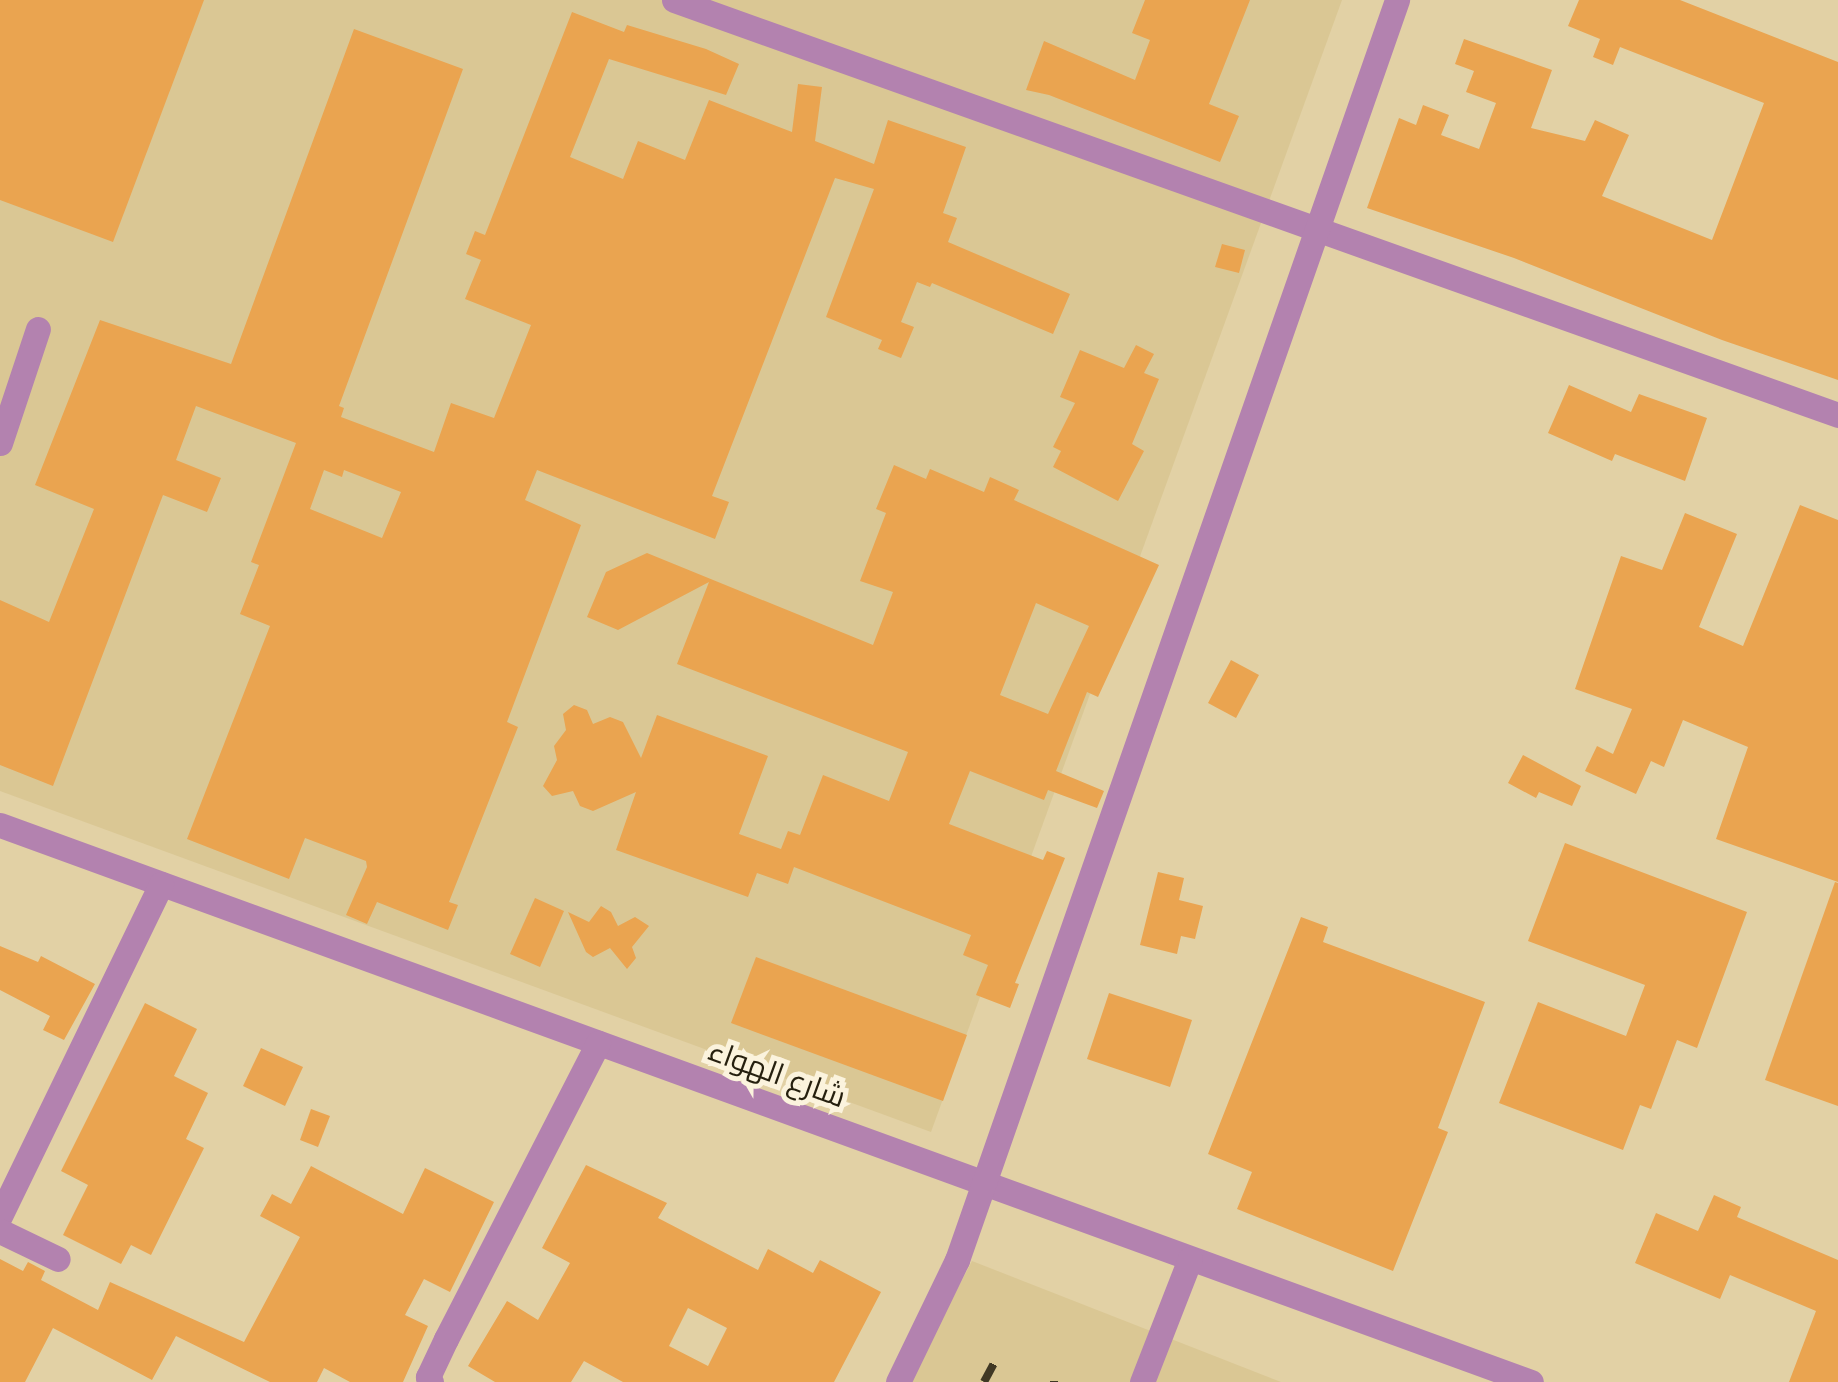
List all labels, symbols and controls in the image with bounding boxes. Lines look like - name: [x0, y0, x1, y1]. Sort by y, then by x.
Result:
- street label: شارع الهواء: [703, 1033, 851, 1115]

